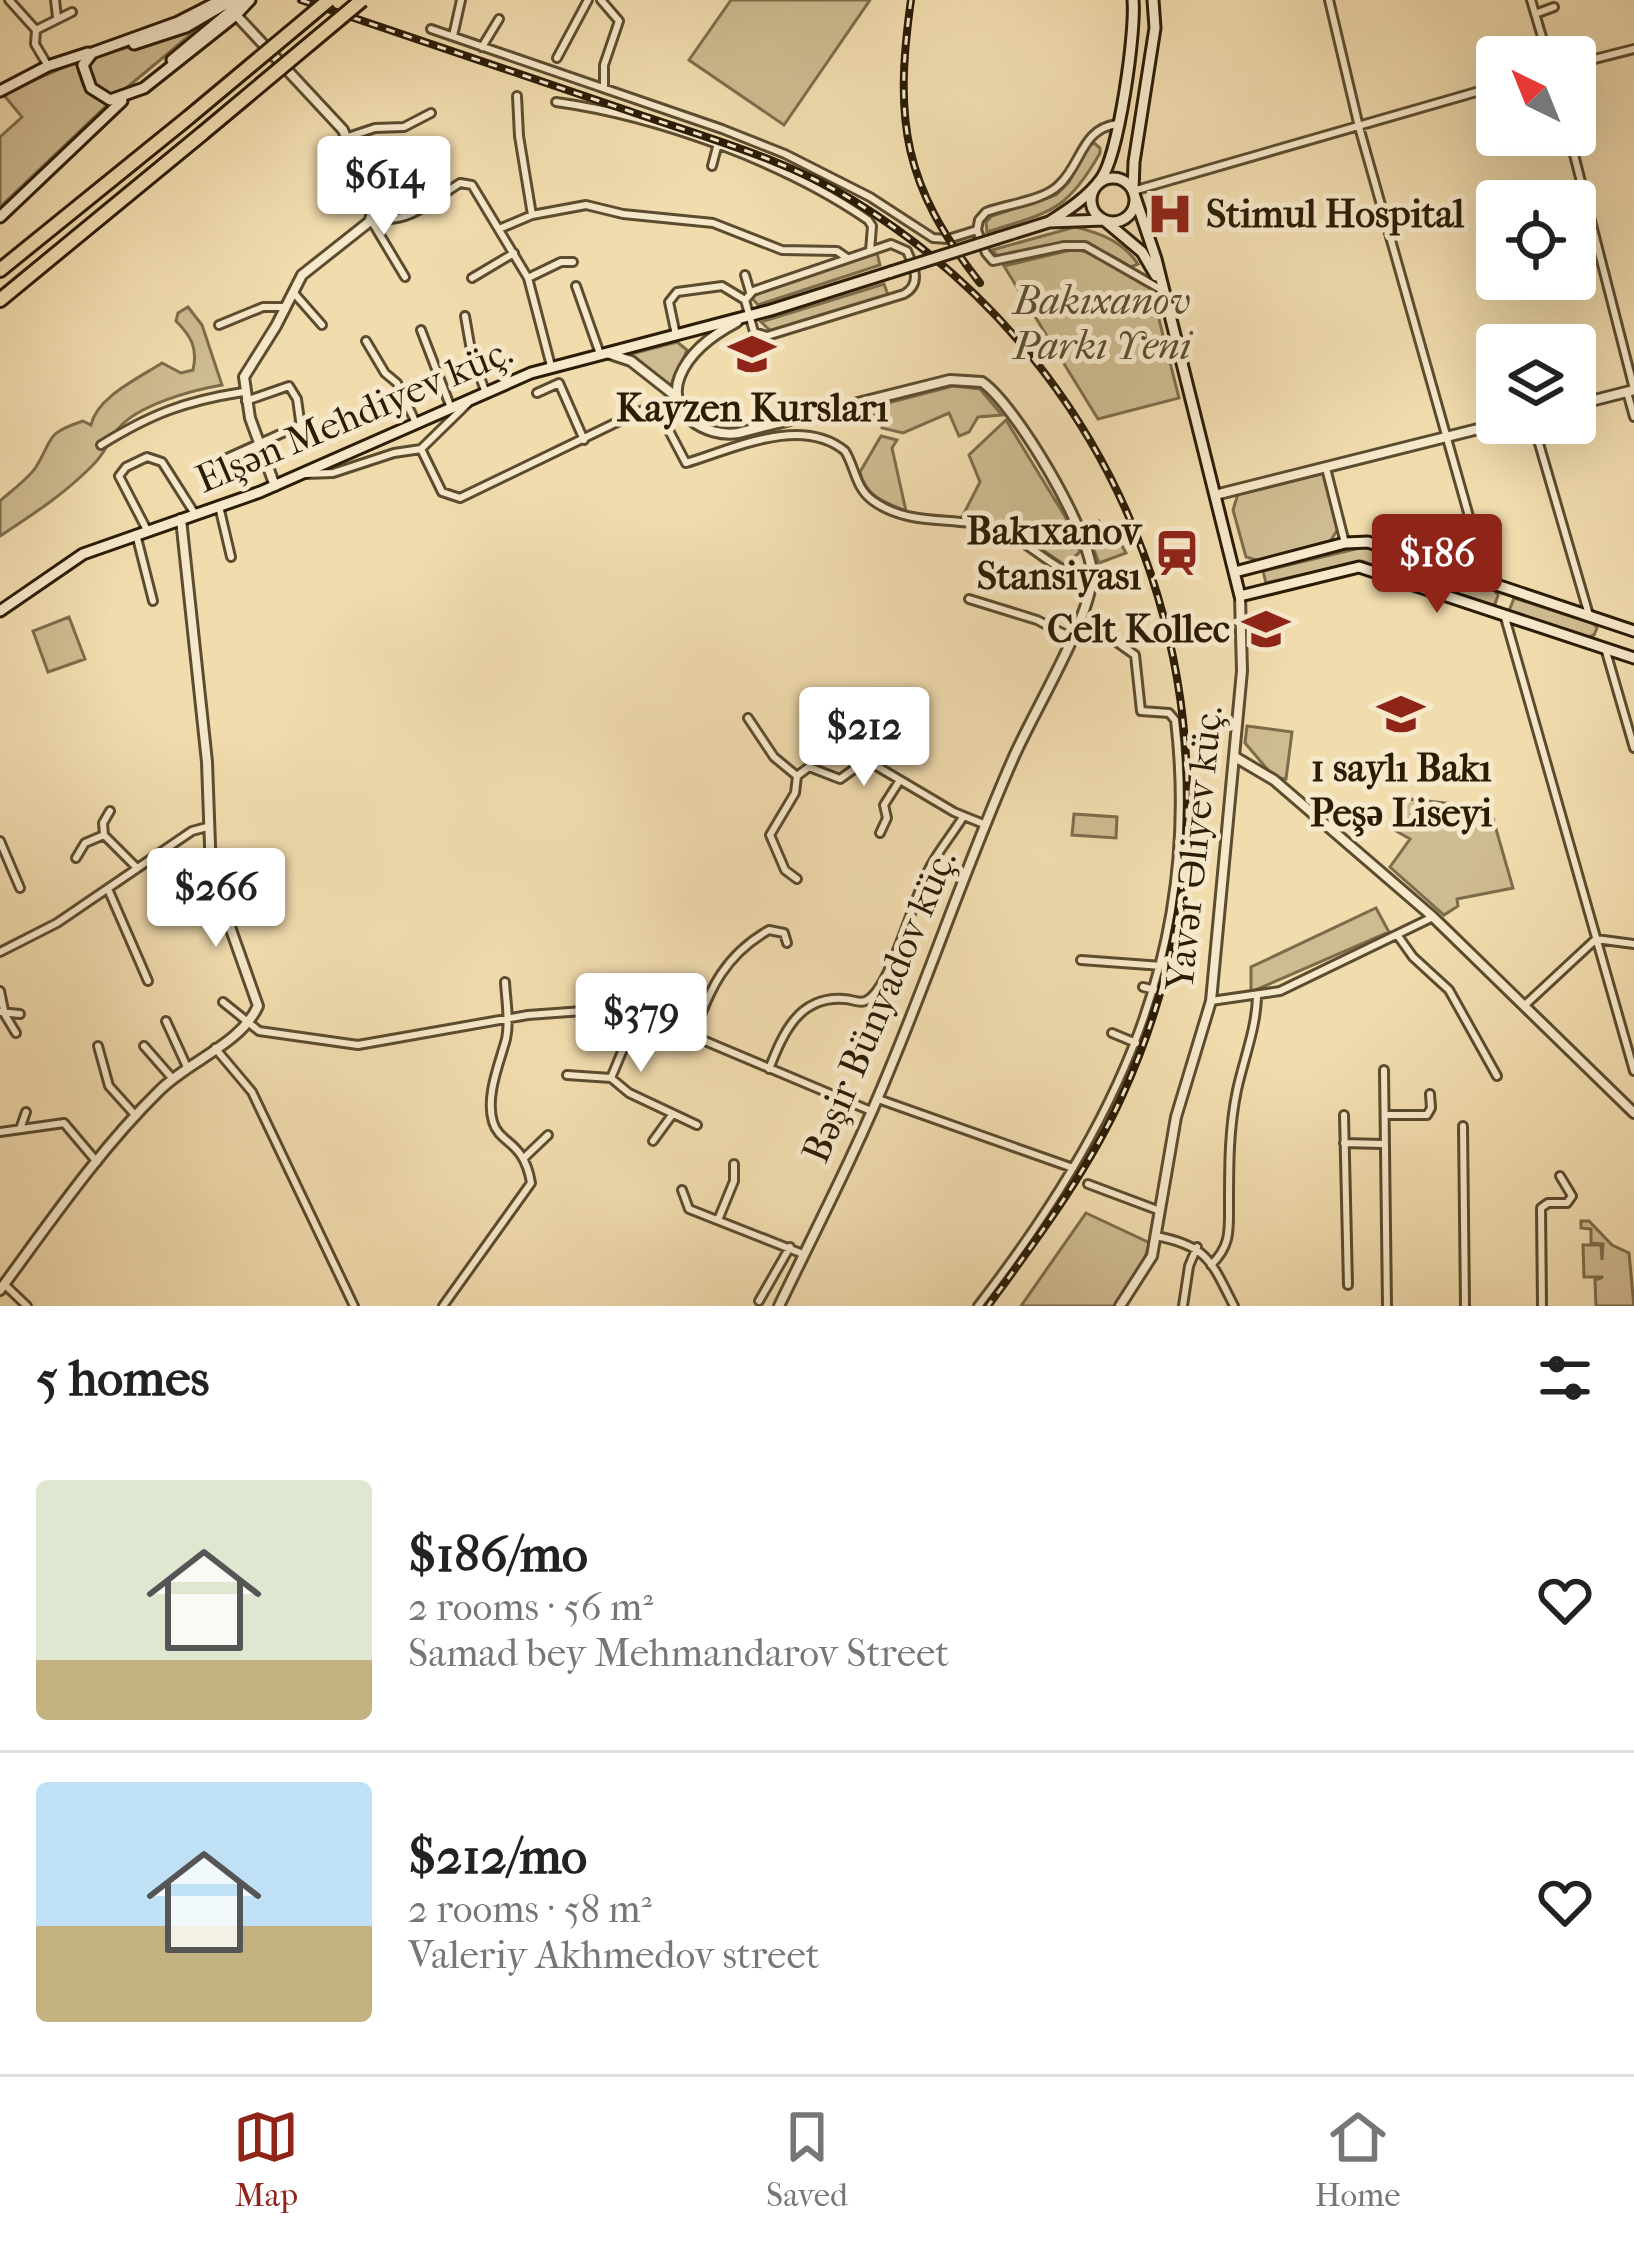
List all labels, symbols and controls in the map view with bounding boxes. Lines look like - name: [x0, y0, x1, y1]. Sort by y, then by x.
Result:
- north arrow: [1476, 36, 1596, 156]
- map controls: [1476, 36, 1596, 444]
- pin: $614: [313, 136, 455, 238]
- text: $614: [344, 152, 424, 198]
- button: locate: [1476, 180, 1596, 300]
- hospital icon: Stimul Hospital: [1145, 189, 1195, 239]
- place label: Stimul Hospital: [1206, 191, 1465, 237]
- park label: Bakıxanov Parkı Yeni: [1011, 278, 1194, 369]
- button: layers: [1476, 324, 1596, 444]
- street label: Elşən Mehdiyev küç.: [189, 328, 519, 502]
- school or university icon: Kayzen Kursları: [727, 329, 777, 379]
- place label: Kayzen Kursları: [616, 385, 888, 431]
- place label: Bakıxanov Stansiyası: [967, 508, 1143, 599]
- pin: $186: [1366, 514, 1508, 616]
- station icon: Bakıxanov Stansiyası: [1152, 528, 1202, 578]
- text: $186: [1399, 530, 1475, 576]
- school or university icon: Celt Kollec: [1241, 604, 1291, 654]
- place label: Celt Kollec: [1047, 606, 1230, 652]
- pin: $212: [793, 687, 935, 789]
- school or university icon: 1 saylı Bakı Peşə Liseyi: [1376, 689, 1426, 739]
- text: $212: [826, 703, 902, 749]
- street label: Yavər Əliyev küç.: [1156, 703, 1232, 994]
- place label: 1 saylı Bakı Peşə Liseyi: [1310, 745, 1493, 837]
- street label: Bəşir Bünyadov küç.: [792, 842, 966, 1170]
- pin: $266: [145, 848, 287, 950]
- text: $266: [174, 864, 258, 910]
- pin: $379: [570, 973, 712, 1075]
- text: $379: [603, 989, 679, 1035]
- icon: filters: [1532, 1345, 1598, 1411]
- text: 5 homes: [36, 1348, 209, 1408]
- text: $186/mo: [408, 1524, 588, 1584]
- icon: home: [132, 1528, 276, 1672]
- icon: heart: [1532, 1567, 1598, 1633]
- text: 2 rooms · 56 m²: [408, 1584, 653, 1630]
- text: Samad bey Mehmandarov Street: [408, 1630, 949, 1676]
- text: $212/mo: [408, 1826, 587, 1886]
- icon: home: [132, 1830, 276, 1974]
- icon: heart: [1532, 1869, 1598, 1935]
- text: 2 rooms · 58 m²: [408, 1886, 652, 1932]
- text: Valeriy Akhmedov street: [408, 1932, 820, 1978]
- tab: Map: [233, 2104, 299, 2215]
- tab: Saved: [766, 2104, 848, 2215]
- tab: Home: [1315, 2104, 1401, 2215]

